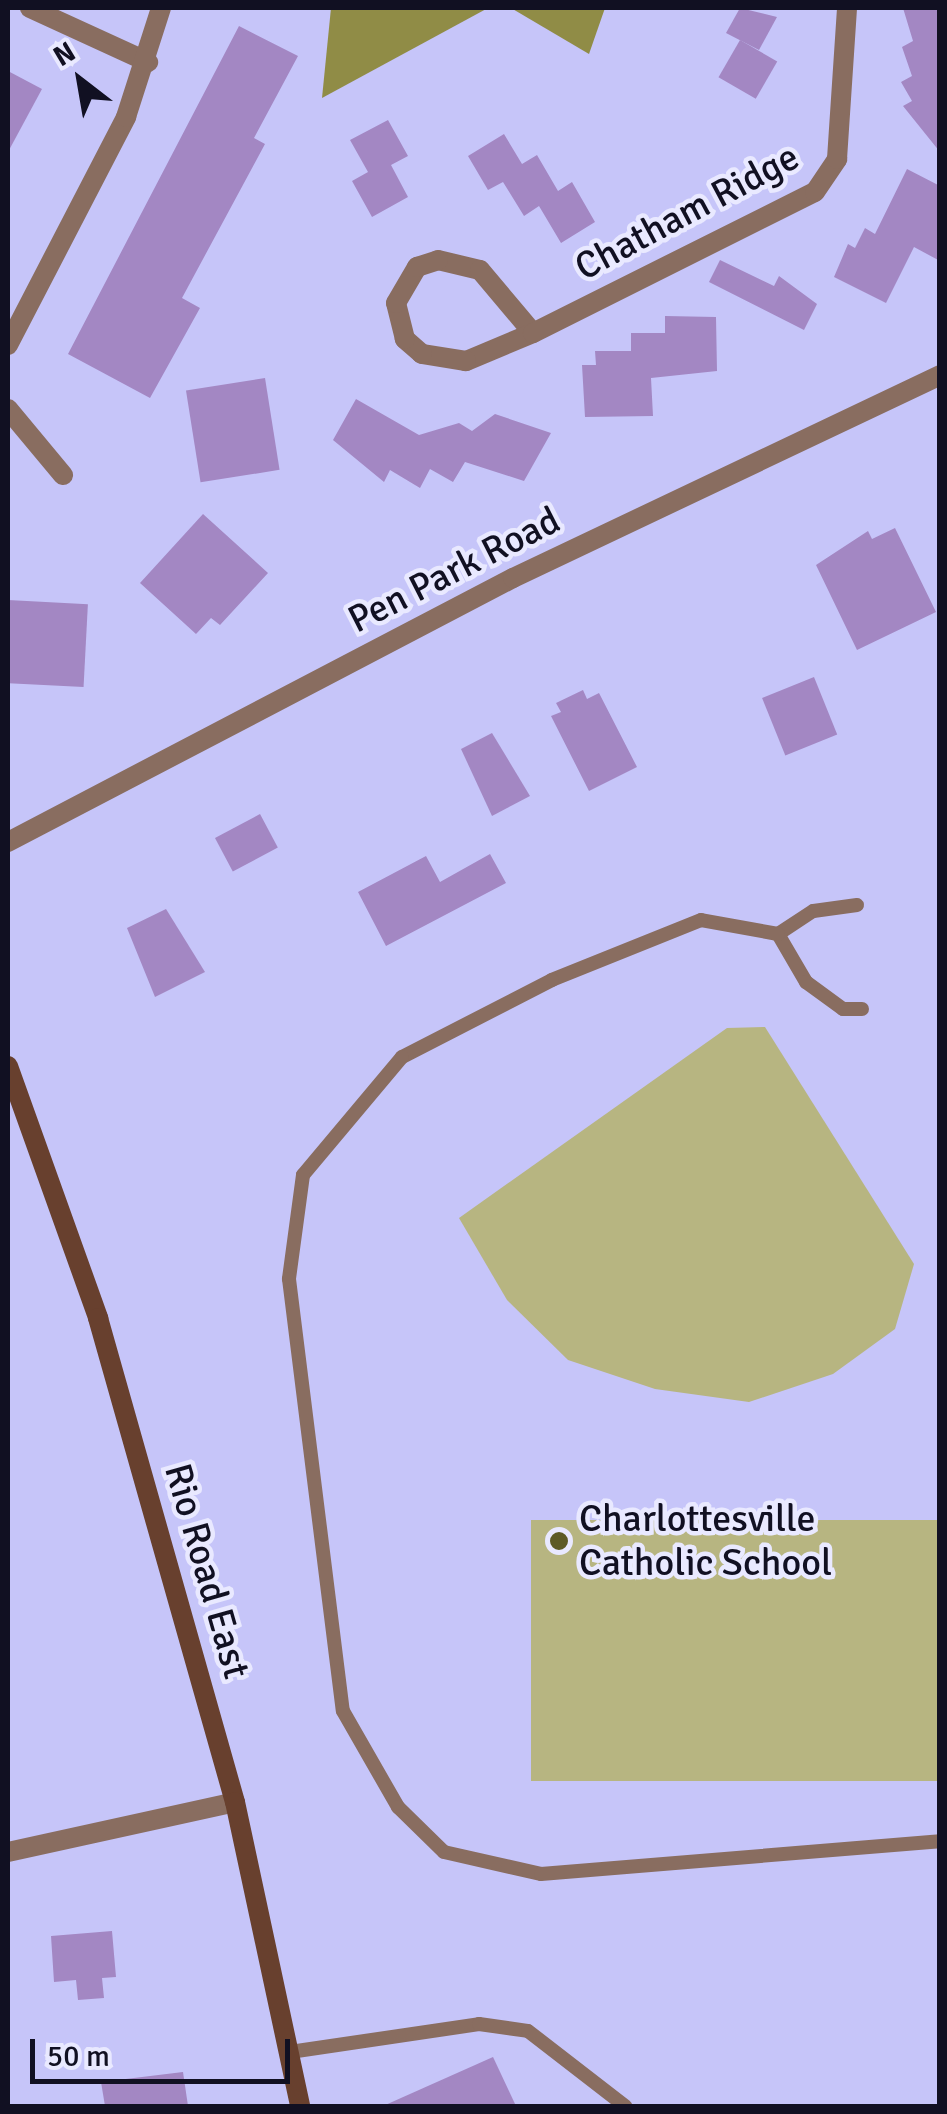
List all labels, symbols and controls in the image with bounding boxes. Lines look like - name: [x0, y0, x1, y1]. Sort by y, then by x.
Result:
- north arrow: [30, 30, 130, 130]
- text: N: [47, 35, 82, 74]
- street label: Chatham Ridge: [567, 134, 807, 290]
- street label: Pen Park Road: [341, 497, 567, 643]
- street label: Rio Road East: [155, 1458, 259, 1684]
- place label: Charlottesville Catholic School: [579, 1496, 832, 1586]
- marker: Charlottesville Catholic School: [548, 1530, 570, 1552]
- scale bar: [35, 2019, 295, 2081]
- text: 50 m: [47, 2038, 110, 2075]

